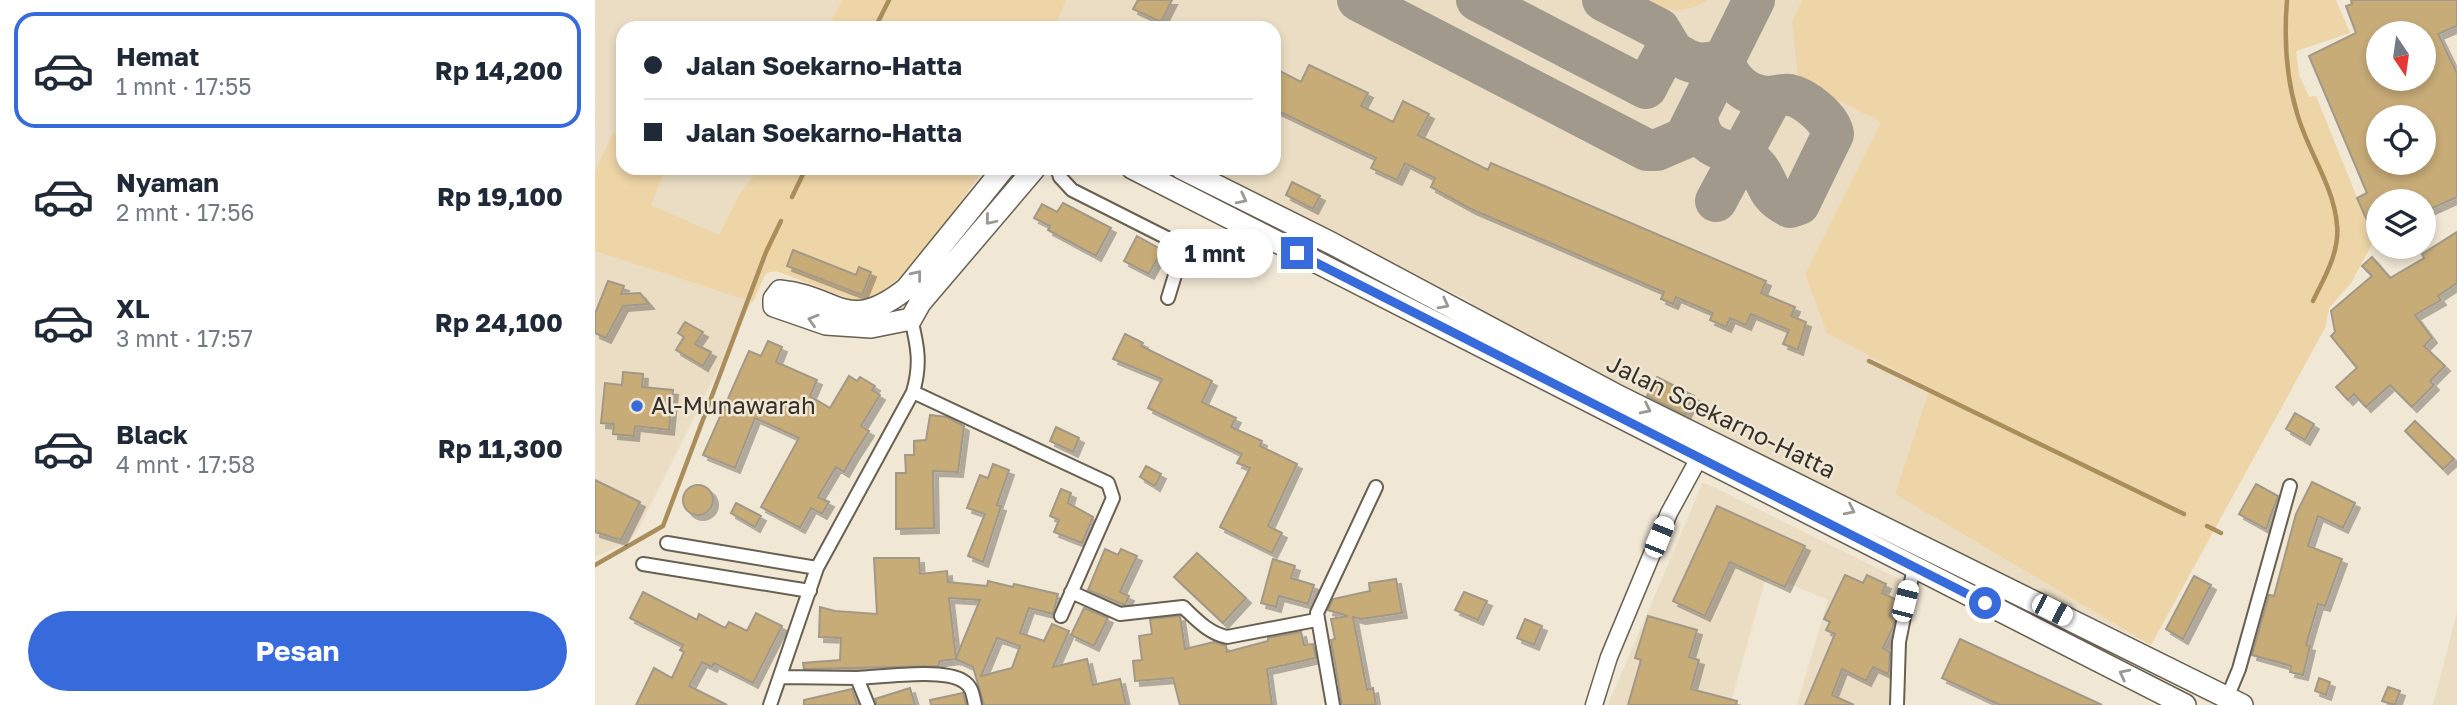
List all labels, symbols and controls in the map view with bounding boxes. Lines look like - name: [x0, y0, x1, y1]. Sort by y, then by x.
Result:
- north arrow: [2366, 21, 2436, 91]
- map controls: [2366, 21, 2436, 259]
- icon: car: [32, 39, 95, 102]
- text: Hemat: [116, 41, 199, 72]
- text: Jalan Soekarno-Hatta: [686, 50, 962, 81]
- text: Rp 14,200: [435, 55, 563, 86]
- text: 1 mnt · 17:55: [116, 72, 252, 100]
- button: locate: [2366, 105, 2436, 175]
- text: Jalan Soekarno-Hatta: [686, 117, 962, 148]
- icon: car: [32, 165, 95, 228]
- text: Nyaman: [116, 167, 219, 198]
- text: Rp 19,100: [437, 181, 563, 212]
- button: layers: [2366, 189, 2436, 259]
- one-way arrow: [1235, 190, 1247, 204]
- text: 2 mnt · 17:56: [116, 198, 254, 226]
- one-way arrow: [986, 211, 998, 224]
- callout: 1 mnt: [1157, 229, 1273, 278]
- route end: [1281, 237, 1313, 269]
- text: 1 mnt: [1185, 239, 1245, 267]
- one-way arrow: [908, 271, 921, 283]
- icon: car: [32, 291, 95, 354]
- text: XL: [116, 293, 150, 324]
- one-way arrow: [1437, 295, 1449, 309]
- text: Rp 24,100: [435, 307, 563, 338]
- one-way arrow: [807, 314, 819, 329]
- text: 3 mnt · 17:57: [116, 324, 253, 352]
- street label: Jalan Soekarno-Hatta: [1602, 348, 1841, 484]
- place label: Al-Munawarah: [651, 390, 816, 419]
- marker: Al-Munawarah: [629, 398, 645, 414]
- one-way arrow: [1639, 401, 1651, 415]
- icon: car: [32, 417, 95, 480]
- text: Black: [116, 419, 188, 450]
- text: Rp 11,300: [438, 433, 563, 464]
- text: 4 mnt · 17:58: [116, 450, 255, 478]
- one-way arrow: [1843, 501, 1855, 515]
- car: [1642, 514, 1677, 560]
- car: [1890, 578, 1921, 624]
- route start: [1969, 587, 2001, 619]
- car: [2029, 591, 2076, 629]
- button: Pesan: [28, 611, 567, 691]
- one-way arrow: [2119, 669, 2131, 683]

